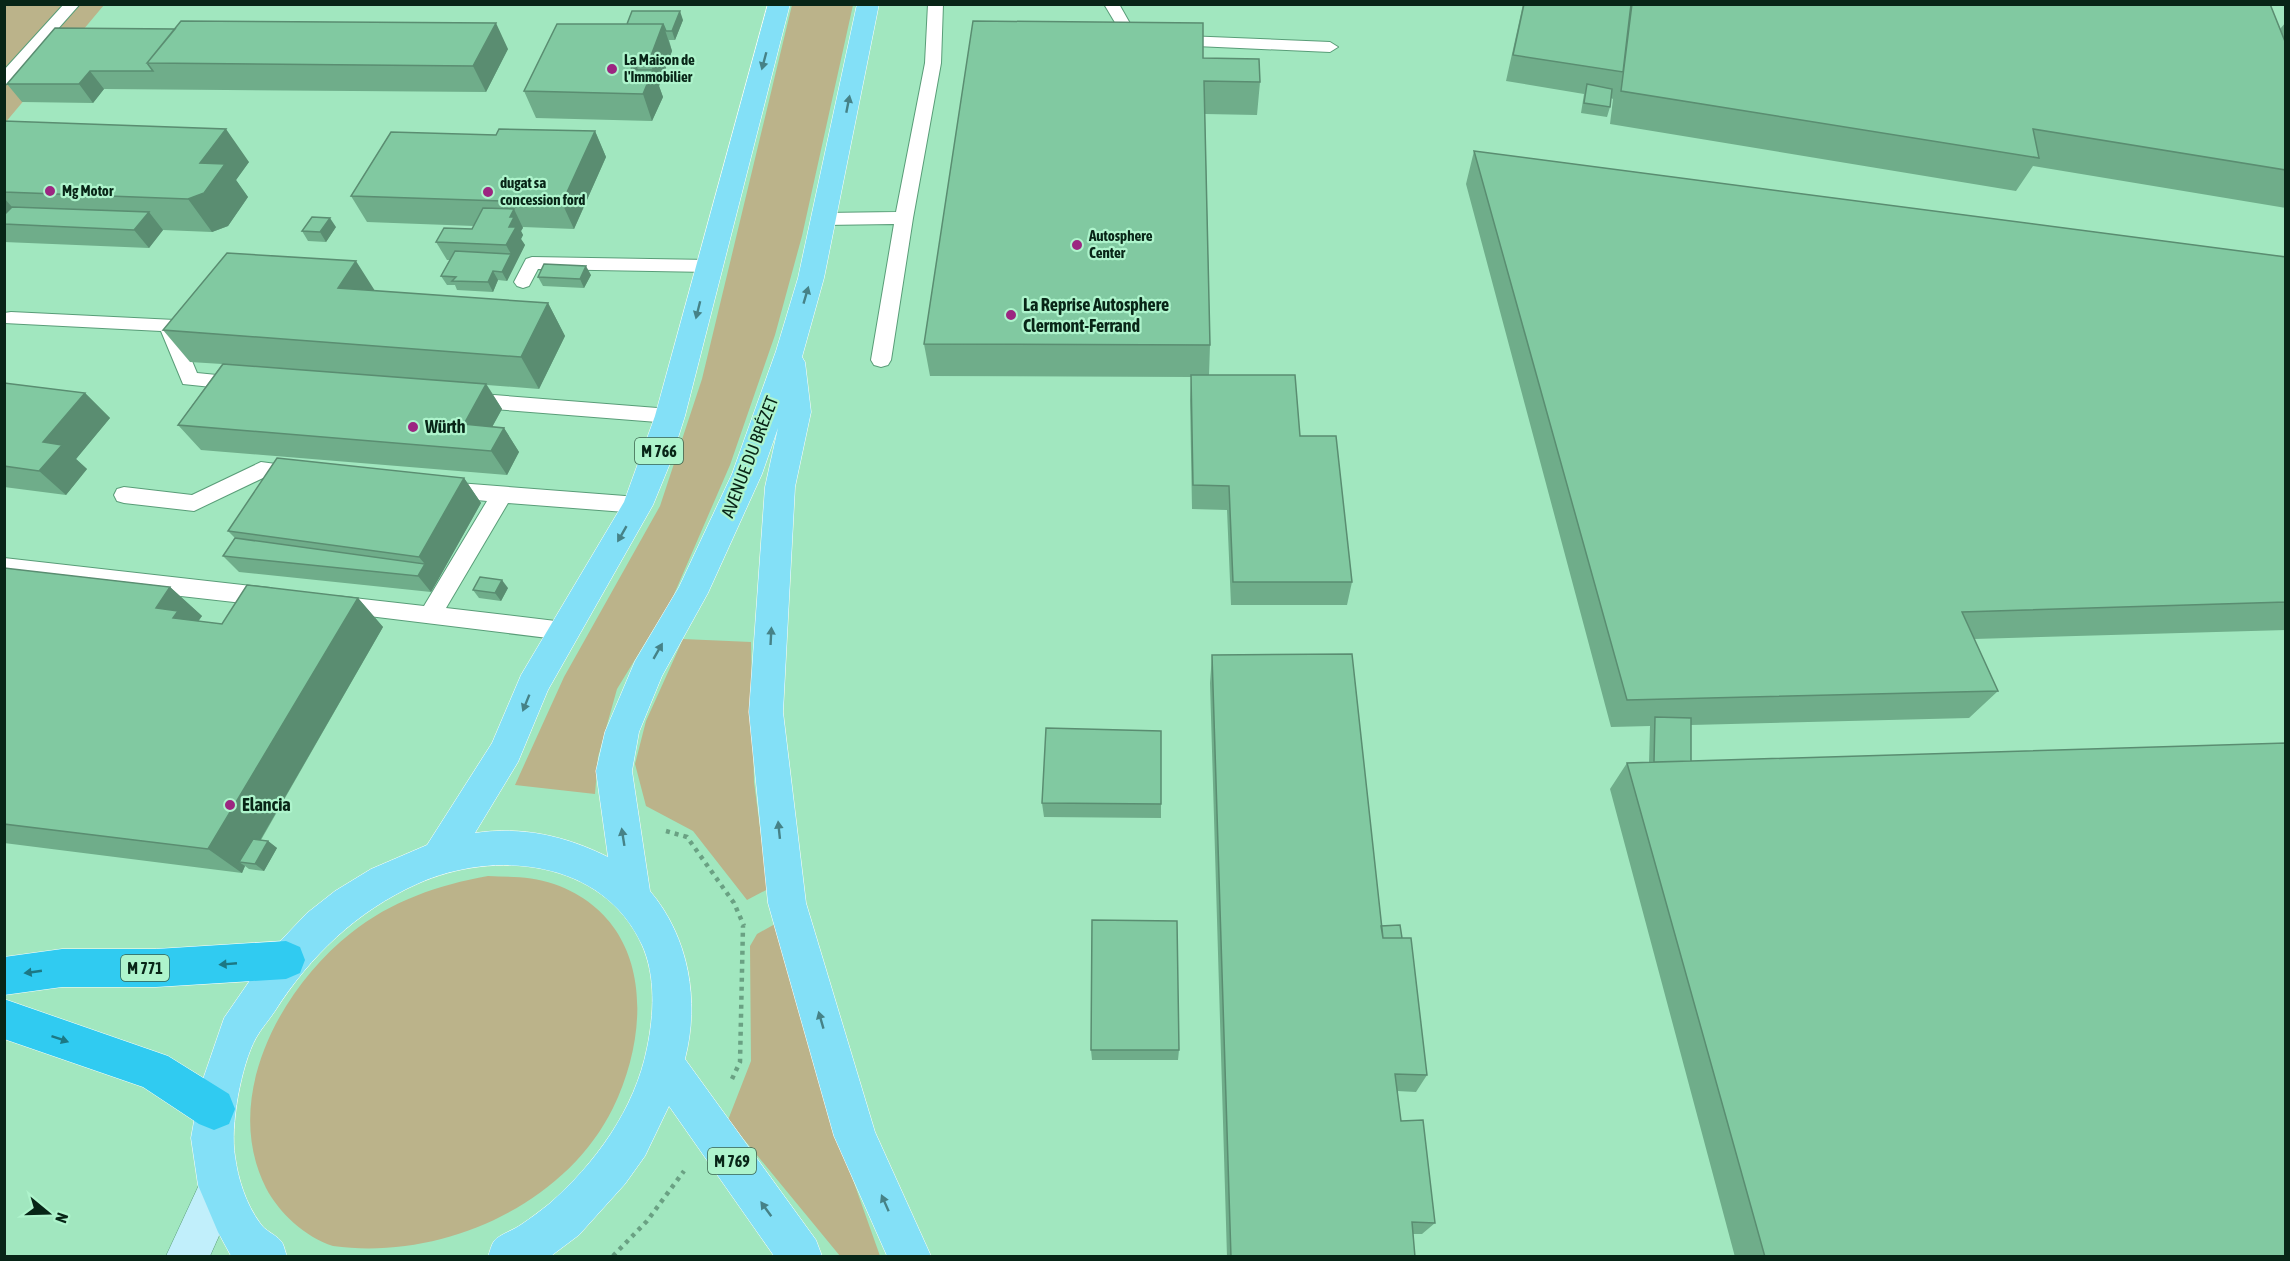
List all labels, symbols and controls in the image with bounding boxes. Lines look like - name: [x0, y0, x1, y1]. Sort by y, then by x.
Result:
- place label: La Maison de l'Immobilier: [624, 51, 695, 85]
- one-way arrow: [758, 52, 768, 70]
- marker: La Maison de l'Immobilier: [605, 62, 619, 76]
- one-way arrow: [844, 94, 853, 113]
- place label: dugat sa concession ford: [500, 174, 585, 208]
- place label: Mg Motor: [62, 182, 114, 199]
- marker: Mg Motor: [43, 184, 57, 198]
- marker: dugat sa concession ford: [481, 185, 495, 199]
- place label: Autosphere Center: [1088, 227, 1153, 261]
- marker: Autosphere Center: [1070, 238, 1084, 252]
- one-way arrow: [802, 285, 811, 303]
- place label: La Reprise Autosphere Clermont-Ferrand: [1023, 294, 1169, 336]
- one-way arrow: [692, 301, 702, 320]
- marker: La Reprise Autosphere Clermont-Ferrand: [1004, 308, 1018, 322]
- street label: AVENUE DU BRÉZET: [717, 393, 782, 521]
- place label: Würth: [424, 416, 466, 437]
- marker: Würth: [406, 420, 420, 434]
- road number: M 766: [635, 438, 683, 464]
- one-way arrow: [616, 526, 627, 542]
- one-way arrow: [766, 626, 775, 645]
- one-way arrow: [653, 643, 664, 659]
- one-way arrow: [521, 695, 531, 713]
- place label: Elancia: [242, 794, 291, 815]
- marker: Elancia: [223, 798, 237, 812]
- one-way arrow: [774, 820, 784, 839]
- one-way arrow: [618, 827, 627, 846]
- road number: M 771: [121, 955, 169, 981]
- one-way arrow: [218, 959, 237, 969]
- one-way arrow: [23, 968, 42, 977]
- one-way arrow: [816, 1010, 825, 1028]
- one-way arrow: [51, 1034, 69, 1044]
- road number: M 769: [708, 1148, 756, 1174]
- north arrow: [18, 1183, 78, 1243]
- one-way arrow: [880, 1195, 889, 1212]
- one-way arrow: [761, 1201, 773, 1216]
- text: N: [52, 1210, 72, 1225]

